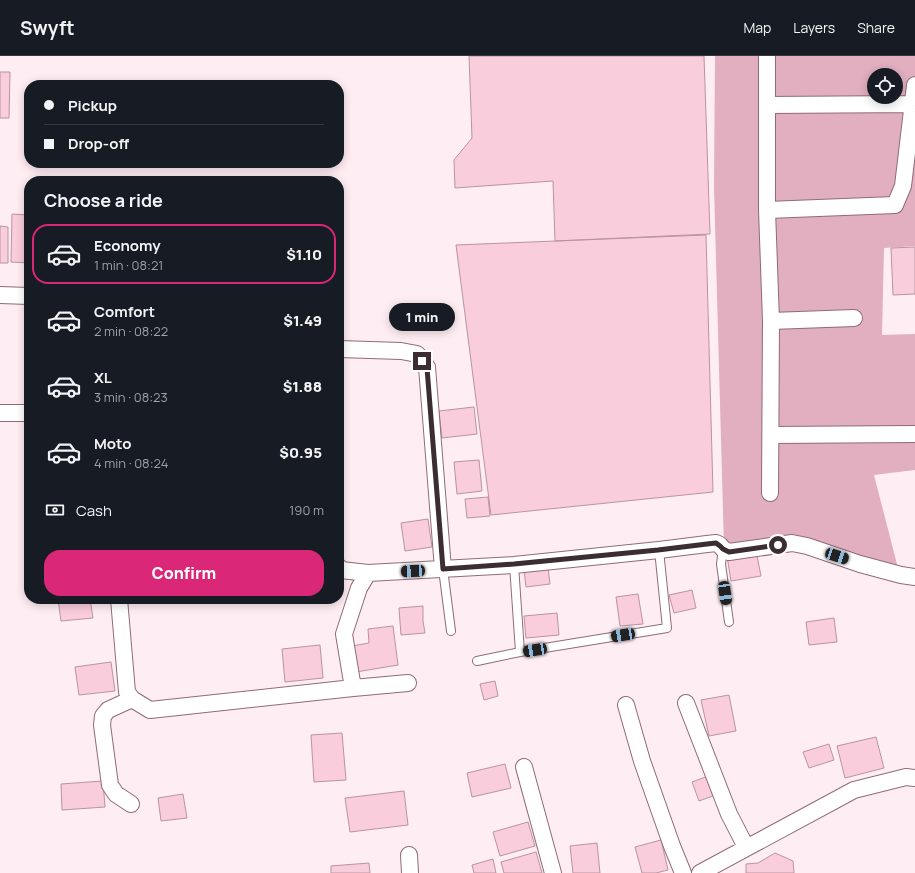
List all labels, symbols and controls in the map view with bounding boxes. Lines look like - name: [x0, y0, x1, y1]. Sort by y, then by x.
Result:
- text: Swyft: [20, 15, 74, 41]
- text: Map: [743, 18, 771, 37]
- text: Layers: [793, 18, 835, 37]
- text: Share: [857, 18, 895, 37]
- map controls: [867, 68, 903, 104]
- button: locate: [867, 68, 903, 104]
- text: Pickup: [68, 95, 117, 116]
- text: Drop-off: [68, 133, 129, 154]
- text: Choose a ride: [44, 188, 163, 212]
- text: Economy: [94, 235, 161, 256]
- icon: car: [46, 236, 82, 272]
- text: $1.10: [286, 244, 322, 265]
- text: 1 min · 08:21: [94, 256, 163, 274]
- text: Comfort: [94, 301, 155, 322]
- icon: car: [46, 302, 82, 338]
- callout: 1 min: [389, 303, 455, 331]
- text: 1 min: [406, 308, 438, 326]
- text: $1.49: [283, 310, 322, 331]
- text: 2 min · 08:22: [94, 322, 168, 340]
- route end: [413, 352, 431, 370]
- text: XL: [94, 367, 112, 388]
- icon: car: [46, 368, 82, 404]
- text: $1.88: [283, 376, 322, 397]
- text: 3 min · 08:23: [94, 388, 168, 406]
- text: Moto: [94, 433, 131, 454]
- icon: car: [46, 434, 82, 470]
- text: $0.95: [279, 442, 322, 463]
- text: 4 min · 08:24: [94, 454, 168, 472]
- icon: cash: [44, 499, 66, 521]
- text: Cash: [76, 500, 112, 521]
- text: 190 m: [289, 501, 324, 519]
- route start: [769, 536, 787, 554]
- car: [824, 547, 850, 565]
- button: Confirm: [44, 550, 324, 596]
- car: [401, 564, 425, 578]
- car: [717, 580, 733, 606]
- car: [610, 627, 636, 643]
- car: [522, 642, 548, 658]

